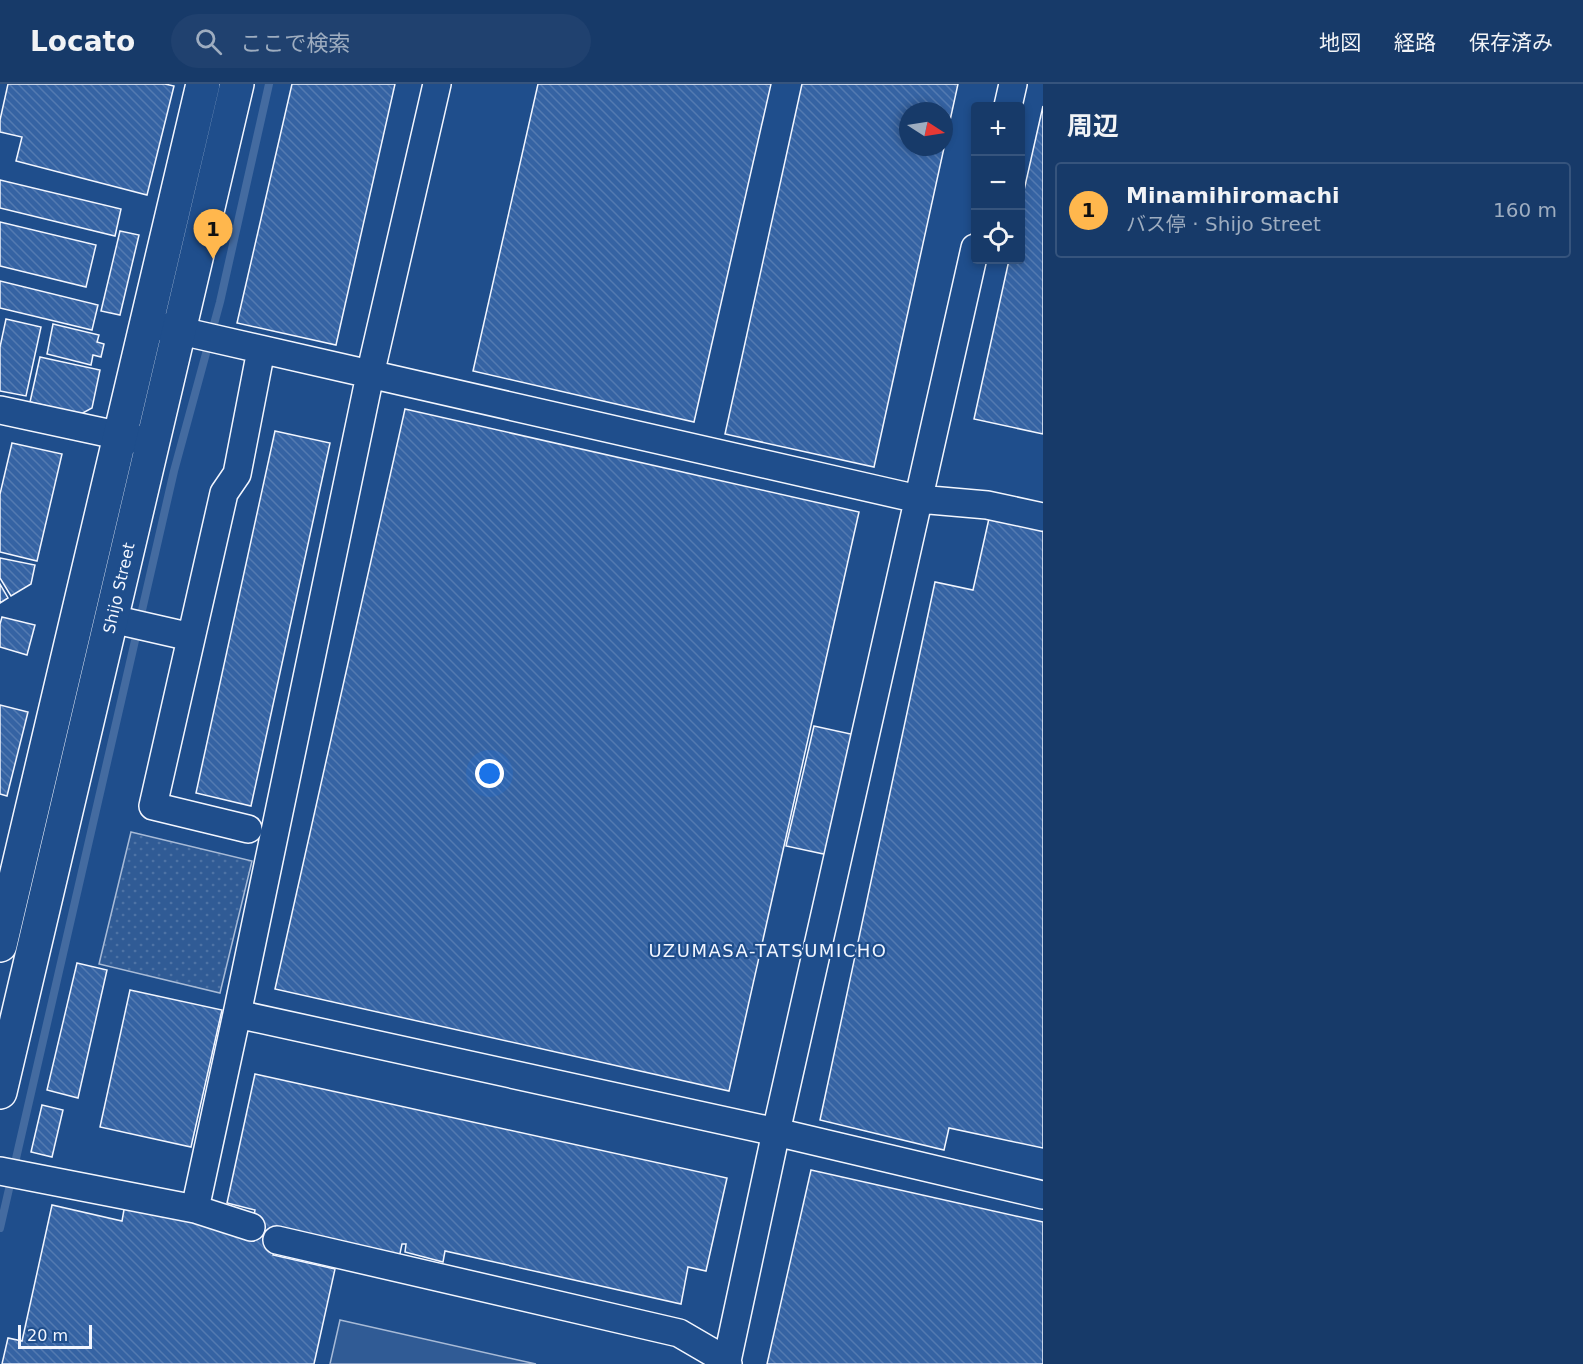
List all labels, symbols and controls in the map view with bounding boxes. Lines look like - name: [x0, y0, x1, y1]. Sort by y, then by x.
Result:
- search box: [171, 14, 591, 68]
- text: Locato: [30, 25, 135, 58]
- icon: search: [192, 25, 225, 58]
- text: ここで検索: [240, 31, 350, 56]
- text: 地図: [1319, 31, 1361, 55]
- text: 経路: [1394, 31, 1436, 55]
- text: 保存済み: [1469, 31, 1553, 55]
- north arrow: [899, 102, 953, 156]
- map controls: [971, 102, 1025, 264]
- button: +: [971, 102, 1025, 156]
- text: 周辺: [1067, 111, 1119, 141]
- button: −: [971, 156, 1025, 210]
- text: Minamihiromachi: [1126, 183, 1340, 208]
- text: 1: [1082, 198, 1095, 222]
- text: 160 m: [1493, 198, 1557, 222]
- pin: 1: [194, 210, 232, 259]
- button: locate: [971, 210, 1025, 264]
- text: バス停 · Shijo Street: [1126, 212, 1321, 236]
- street label: Shijo Street: [99, 541, 139, 635]
- your location: [475, 759, 504, 788]
- district label: UZUMASA-TATSUMICHO: [649, 940, 887, 961]
- scale bar: [18, 1322, 92, 1350]
- text: 20 m: [27, 1326, 68, 1345]

